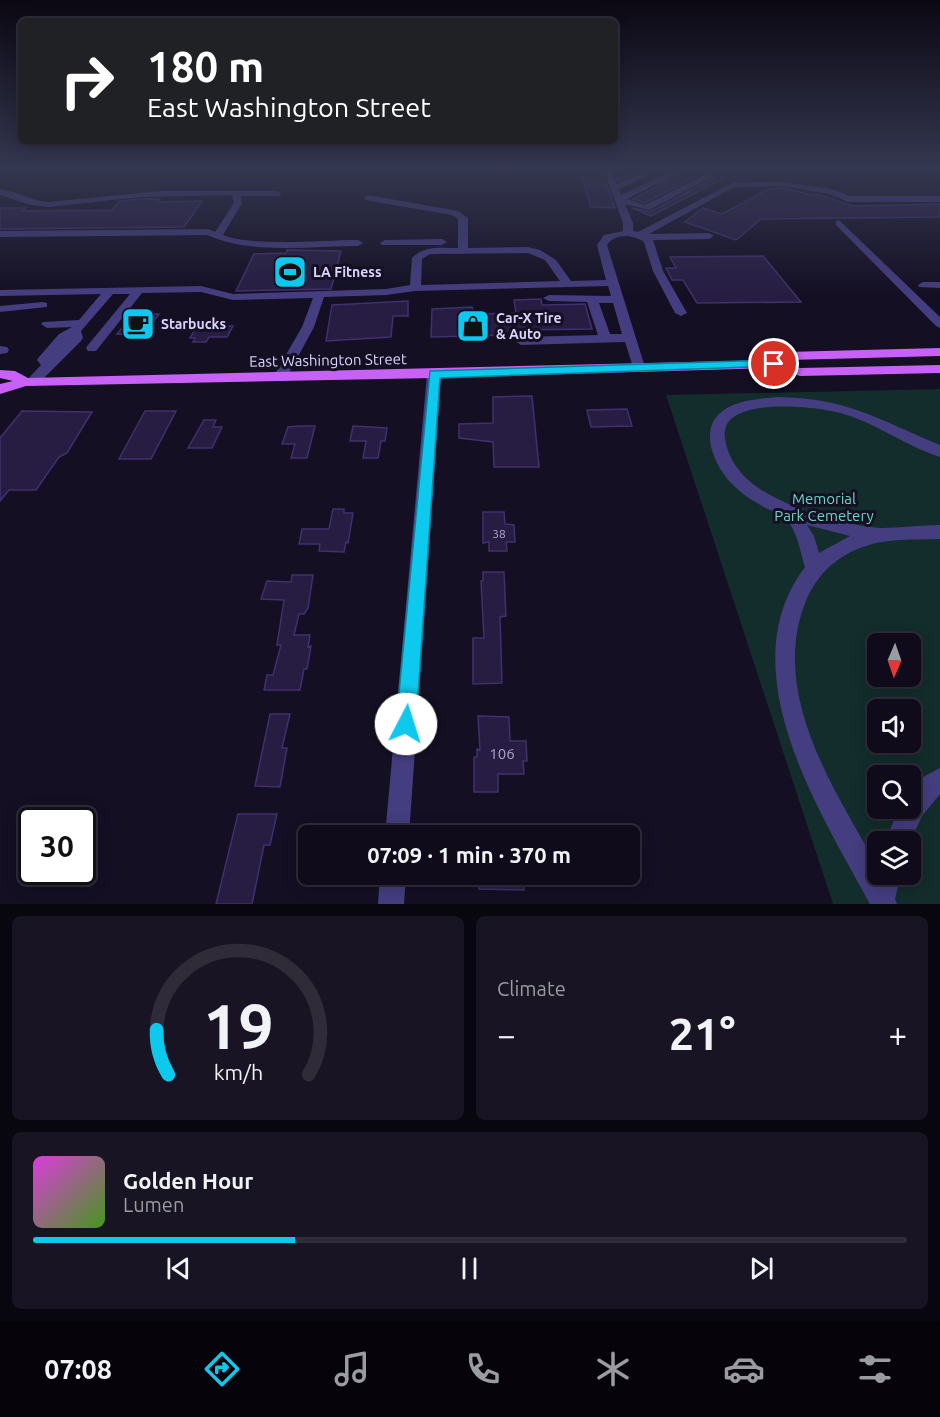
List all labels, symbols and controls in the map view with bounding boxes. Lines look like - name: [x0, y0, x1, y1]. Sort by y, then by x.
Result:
- icon: right: [48, 42, 126, 120]
- text: 180 m: [147, 43, 264, 90]
- text: East Washington Street: [147, 92, 431, 122]
- sports icon: LA Fitness: [272, 254, 308, 290]
- place label: LA Fitness: [313, 264, 382, 280]
- cafe icon: Starbucks: [120, 306, 156, 342]
- shop icon: Car-X Tire & Auto: [455, 308, 491, 344]
- place label: Car-X Tire & Auto: [496, 310, 561, 342]
- place label: Starbucks: [161, 316, 226, 332]
- pin: [748, 338, 799, 389]
- icon: arrive: [757, 347, 790, 380]
- street label: East Washington Street: [249, 350, 407, 370]
- park label: Memorial Park Cemetery: [774, 490, 874, 524]
- house number: 38: [492, 527, 506, 540]
- north arrow: [867, 633, 921, 687]
- map controls: [867, 633, 921, 885]
- position arrow: [374, 692, 438, 756]
- button: sound: [867, 699, 921, 753]
- house number: 106: [489, 745, 515, 762]
- button: search: [867, 765, 921, 819]
- speed limit sign: 30: [18, 807, 96, 885]
- button: layers: [867, 831, 921, 885]
- text: 07:09 · 1 min · 370 m: [367, 842, 571, 867]
- text: Climate: [497, 977, 566, 1000]
- text: 19: [203, 991, 273, 1061]
- text: 21°: [669, 1008, 735, 1059]
- text: −: [497, 1016, 516, 1053]
- text: +: [888, 1016, 907, 1053]
- text: km/h: [213, 1060, 263, 1084]
- text: Golden Hour: [123, 1168, 253, 1193]
- text: Lumen: [123, 1193, 184, 1216]
- icon: previous: [162, 1252, 195, 1285]
- icon: pause: [453, 1252, 486, 1285]
- icon: next: [745, 1252, 778, 1285]
- icon: directions: [201, 1348, 243, 1390]
- icon: music: [331, 1348, 373, 1390]
- icon: phone: [462, 1348, 504, 1390]
- icon: climate: [592, 1348, 634, 1390]
- icon: car: [723, 1348, 765, 1390]
- icon: filters: [854, 1348, 896, 1390]
- text: 07:08: [44, 1354, 112, 1384]

